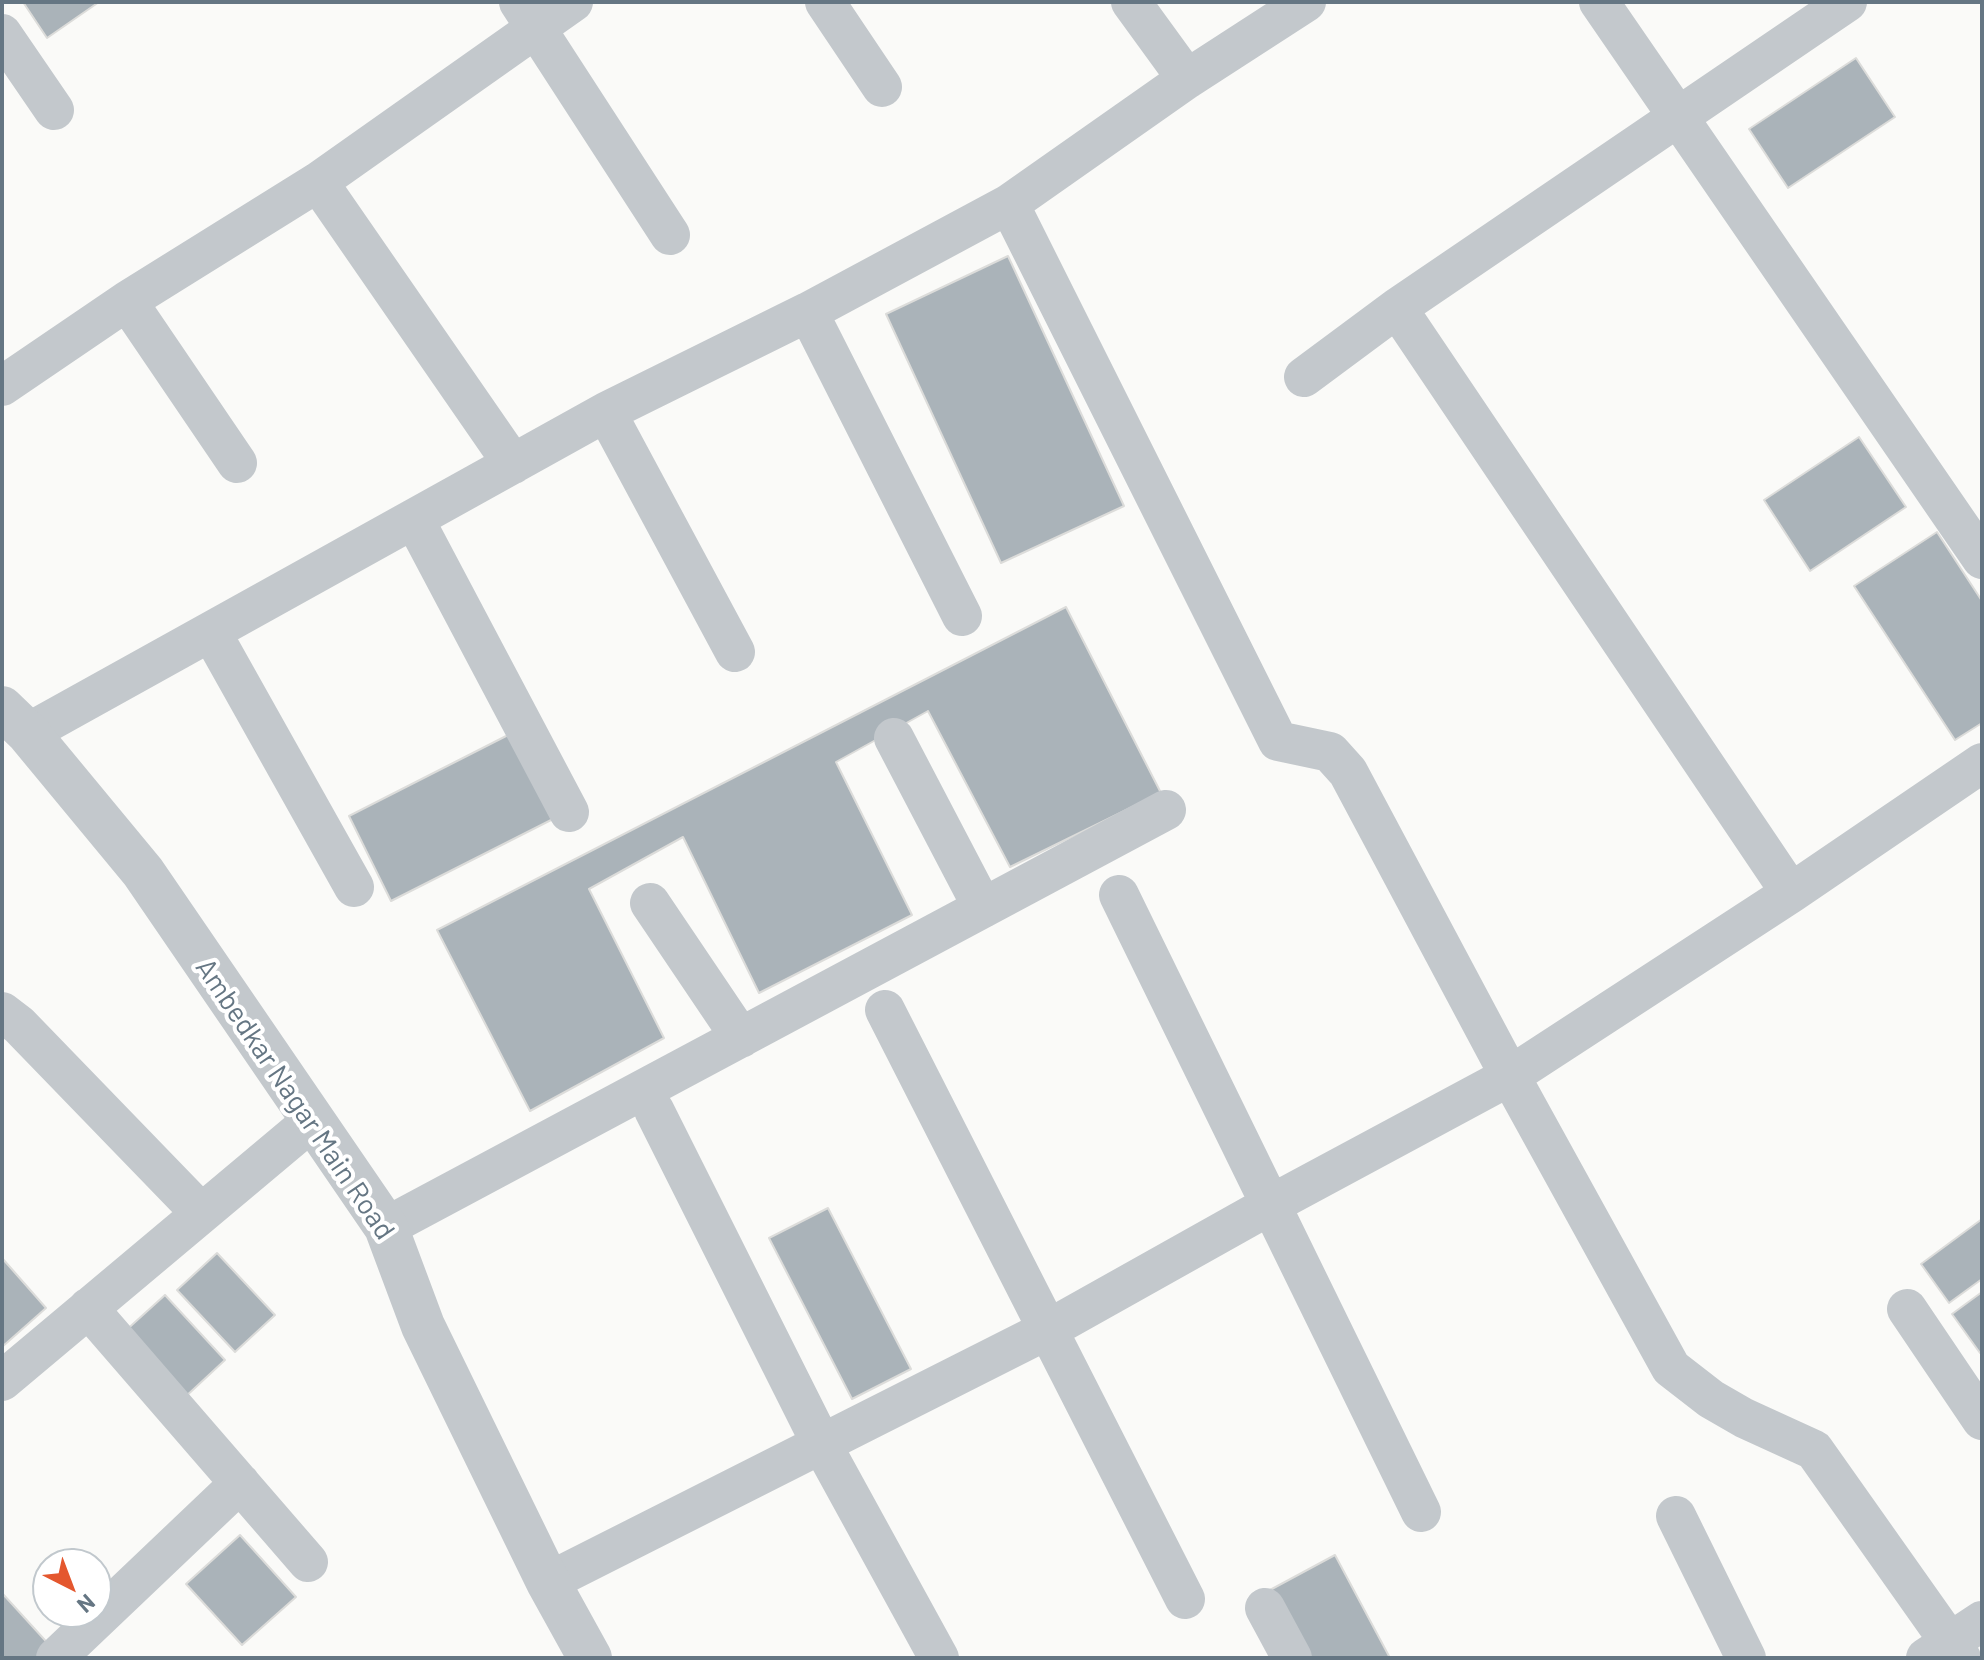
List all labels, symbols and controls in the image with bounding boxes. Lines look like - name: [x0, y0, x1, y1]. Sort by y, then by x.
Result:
- street label: Ambedkar Nagar Main Road: [188, 952, 402, 1246]
- north arrow: [32, 1548, 112, 1628]
- text: N: [73, 1590, 101, 1619]

